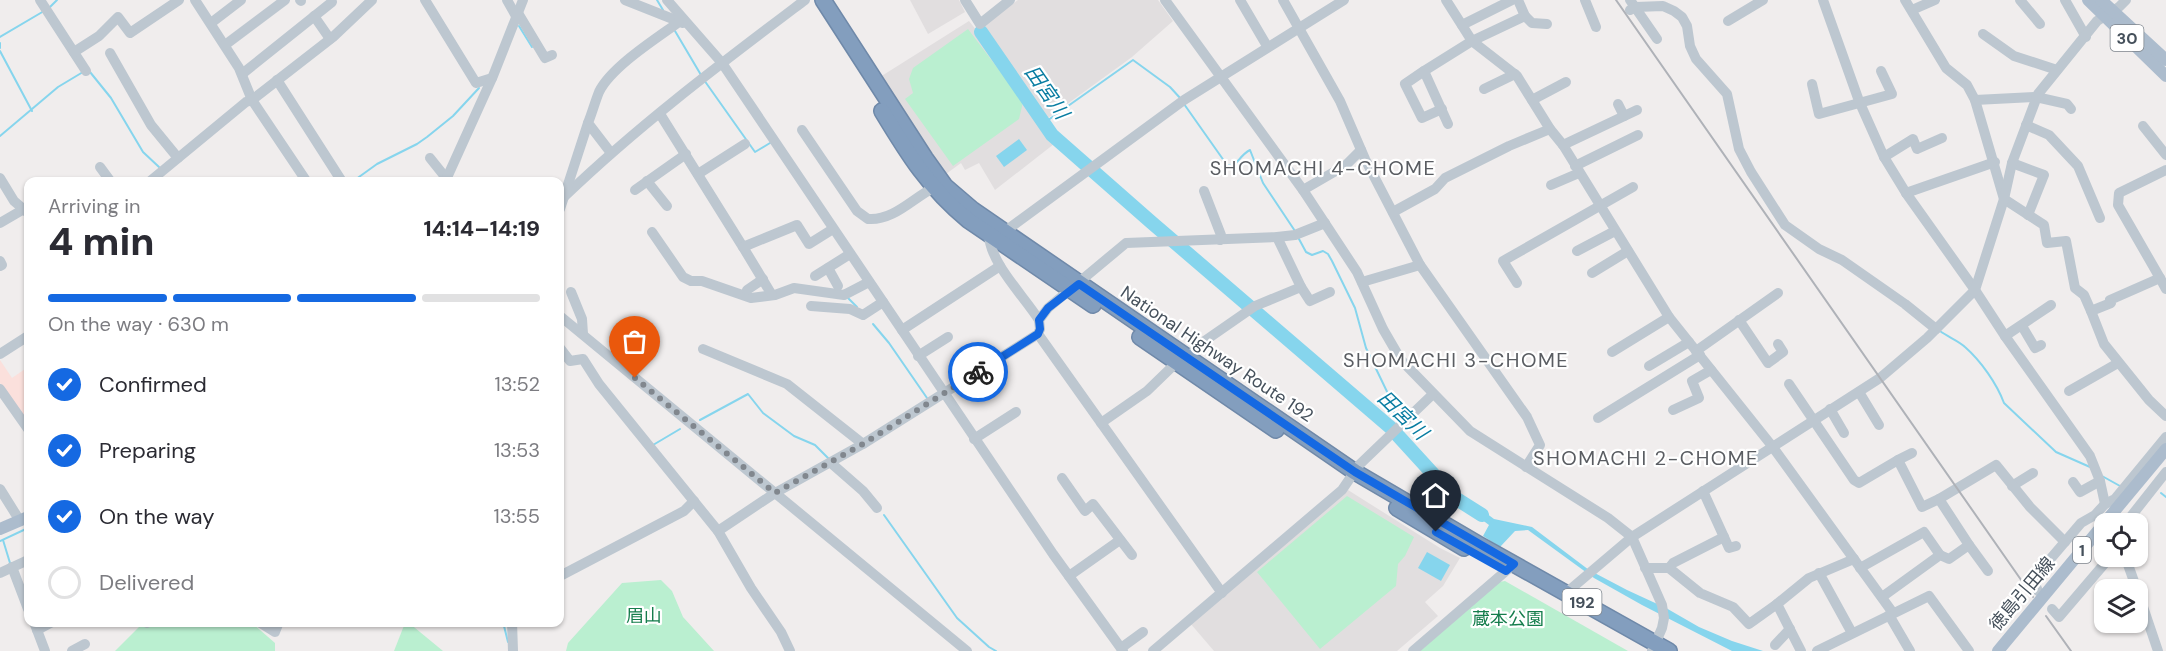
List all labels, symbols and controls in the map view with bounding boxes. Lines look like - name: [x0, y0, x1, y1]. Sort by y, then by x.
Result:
- road number: 30: [2110, 25, 2144, 51]
- water label: 田宮川: [1019, 60, 1076, 126]
- district label: SHOMACHI 4-CHOME: [1210, 155, 1436, 181]
- text: Arriving in: [48, 193, 140, 219]
- text: 14:14–14:19: [424, 214, 540, 243]
- text: 4 min: [48, 216, 155, 267]
- street label: National Highway Route 192: [1116, 280, 1318, 428]
- text: On the way · 630 m: [48, 311, 229, 337]
- pin: [609, 316, 660, 378]
- icon: bag: [618, 325, 651, 358]
- courier: [948, 342, 1008, 402]
- district label: SHOMACHI 3-CHOME: [1343, 347, 1569, 373]
- icon: bike: [962, 356, 995, 389]
- icon: check: [48, 368, 81, 401]
- text: Confirmed: [99, 370, 207, 399]
- text: 13:52: [495, 371, 540, 397]
- water label: 田宮川: [1372, 385, 1435, 447]
- icon: check: [48, 434, 81, 467]
- text: Preparing: [99, 436, 196, 465]
- text: 13:53: [494, 437, 540, 463]
- district label: SHOMACHI 2-CHOME: [1533, 445, 1759, 471]
- pin: [1410, 470, 1461, 532]
- icon: home: [1419, 479, 1452, 512]
- icon: check: [48, 500, 81, 533]
- text: On the way: [99, 502, 214, 531]
- text: 13:55: [494, 503, 540, 529]
- map controls: [2094, 513, 2148, 633]
- button: locate: [2094, 513, 2148, 567]
- road number: 1: [2073, 537, 2091, 563]
- street label: 徳島引田線: [1984, 552, 2060, 636]
- text: Delivered: [99, 568, 194, 597]
- button: layers: [2094, 579, 2148, 633]
- road number: 192: [1562, 589, 1602, 615]
- park label: 眉山: [626, 604, 662, 628]
- park label: 蔵本公園: [1472, 607, 1544, 631]

